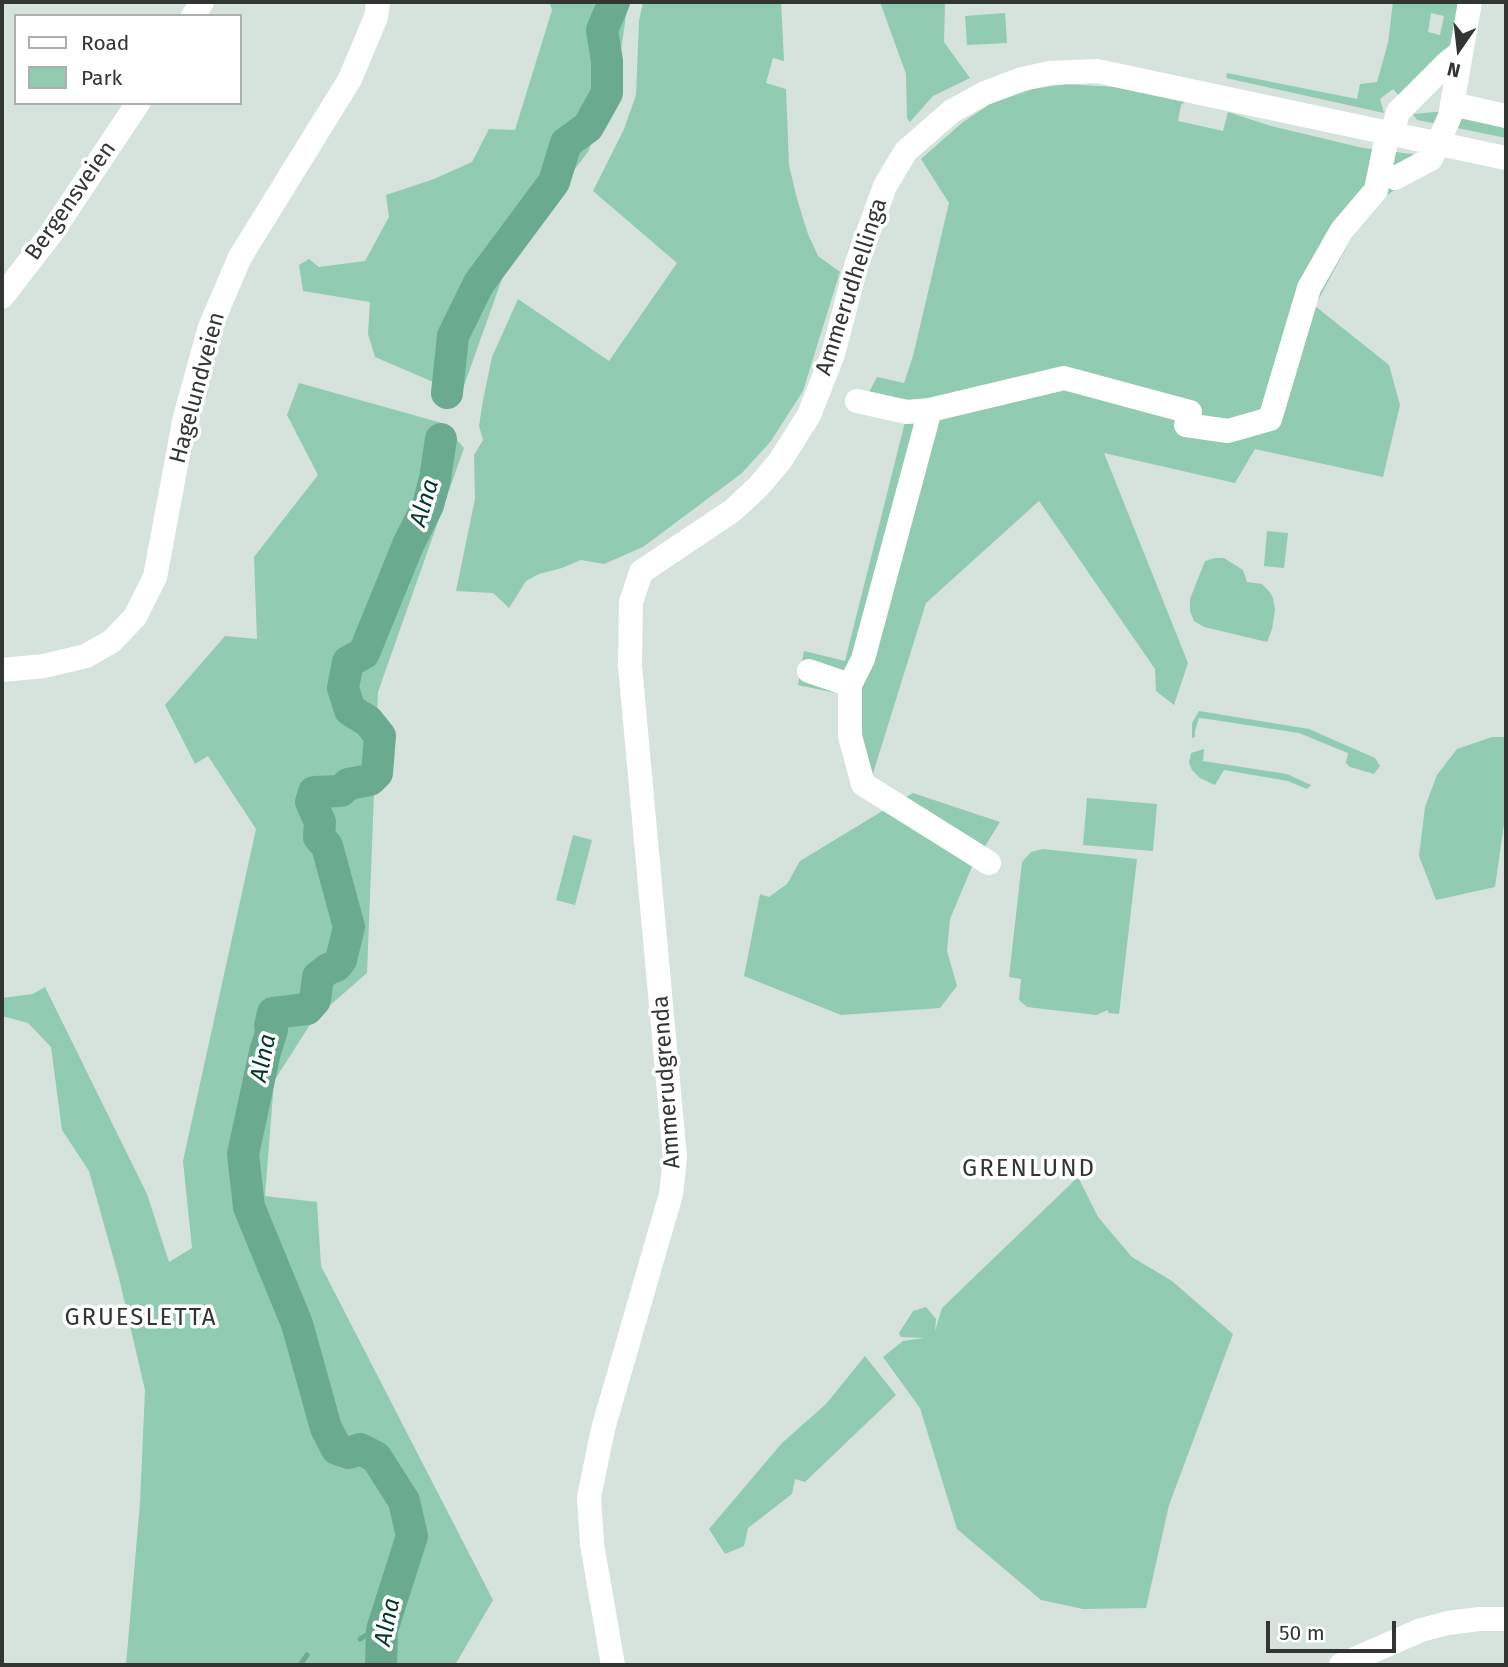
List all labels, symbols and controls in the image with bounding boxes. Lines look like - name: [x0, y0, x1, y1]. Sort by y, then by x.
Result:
- legend: [14, 14, 242, 105]
- north arrow: [1424, 14, 1494, 84]
- text: Road: [81, 30, 129, 56]
- text: N: [1445, 57, 1463, 83]
- text: Park: [81, 65, 122, 91]
- street label: Bergensveien: [20, 136, 122, 266]
- street label: Ammerudhellinga: [810, 195, 894, 379]
- street label: Hagelundveien: [165, 309, 231, 467]
- water label: Alna: [404, 476, 446, 530]
- street label: Ammerudgrenda: [647, 994, 687, 1170]
- water label: Alna: [245, 1031, 283, 1085]
- district label: GRENLUND: [963, 1155, 1095, 1183]
- district label: GRUESLETTA: [66, 1304, 216, 1332]
- water label: Alna: [369, 1595, 407, 1649]
- scale bar: [1270, 1608, 1400, 1652]
- text: 50 m: [1279, 1620, 1325, 1646]

